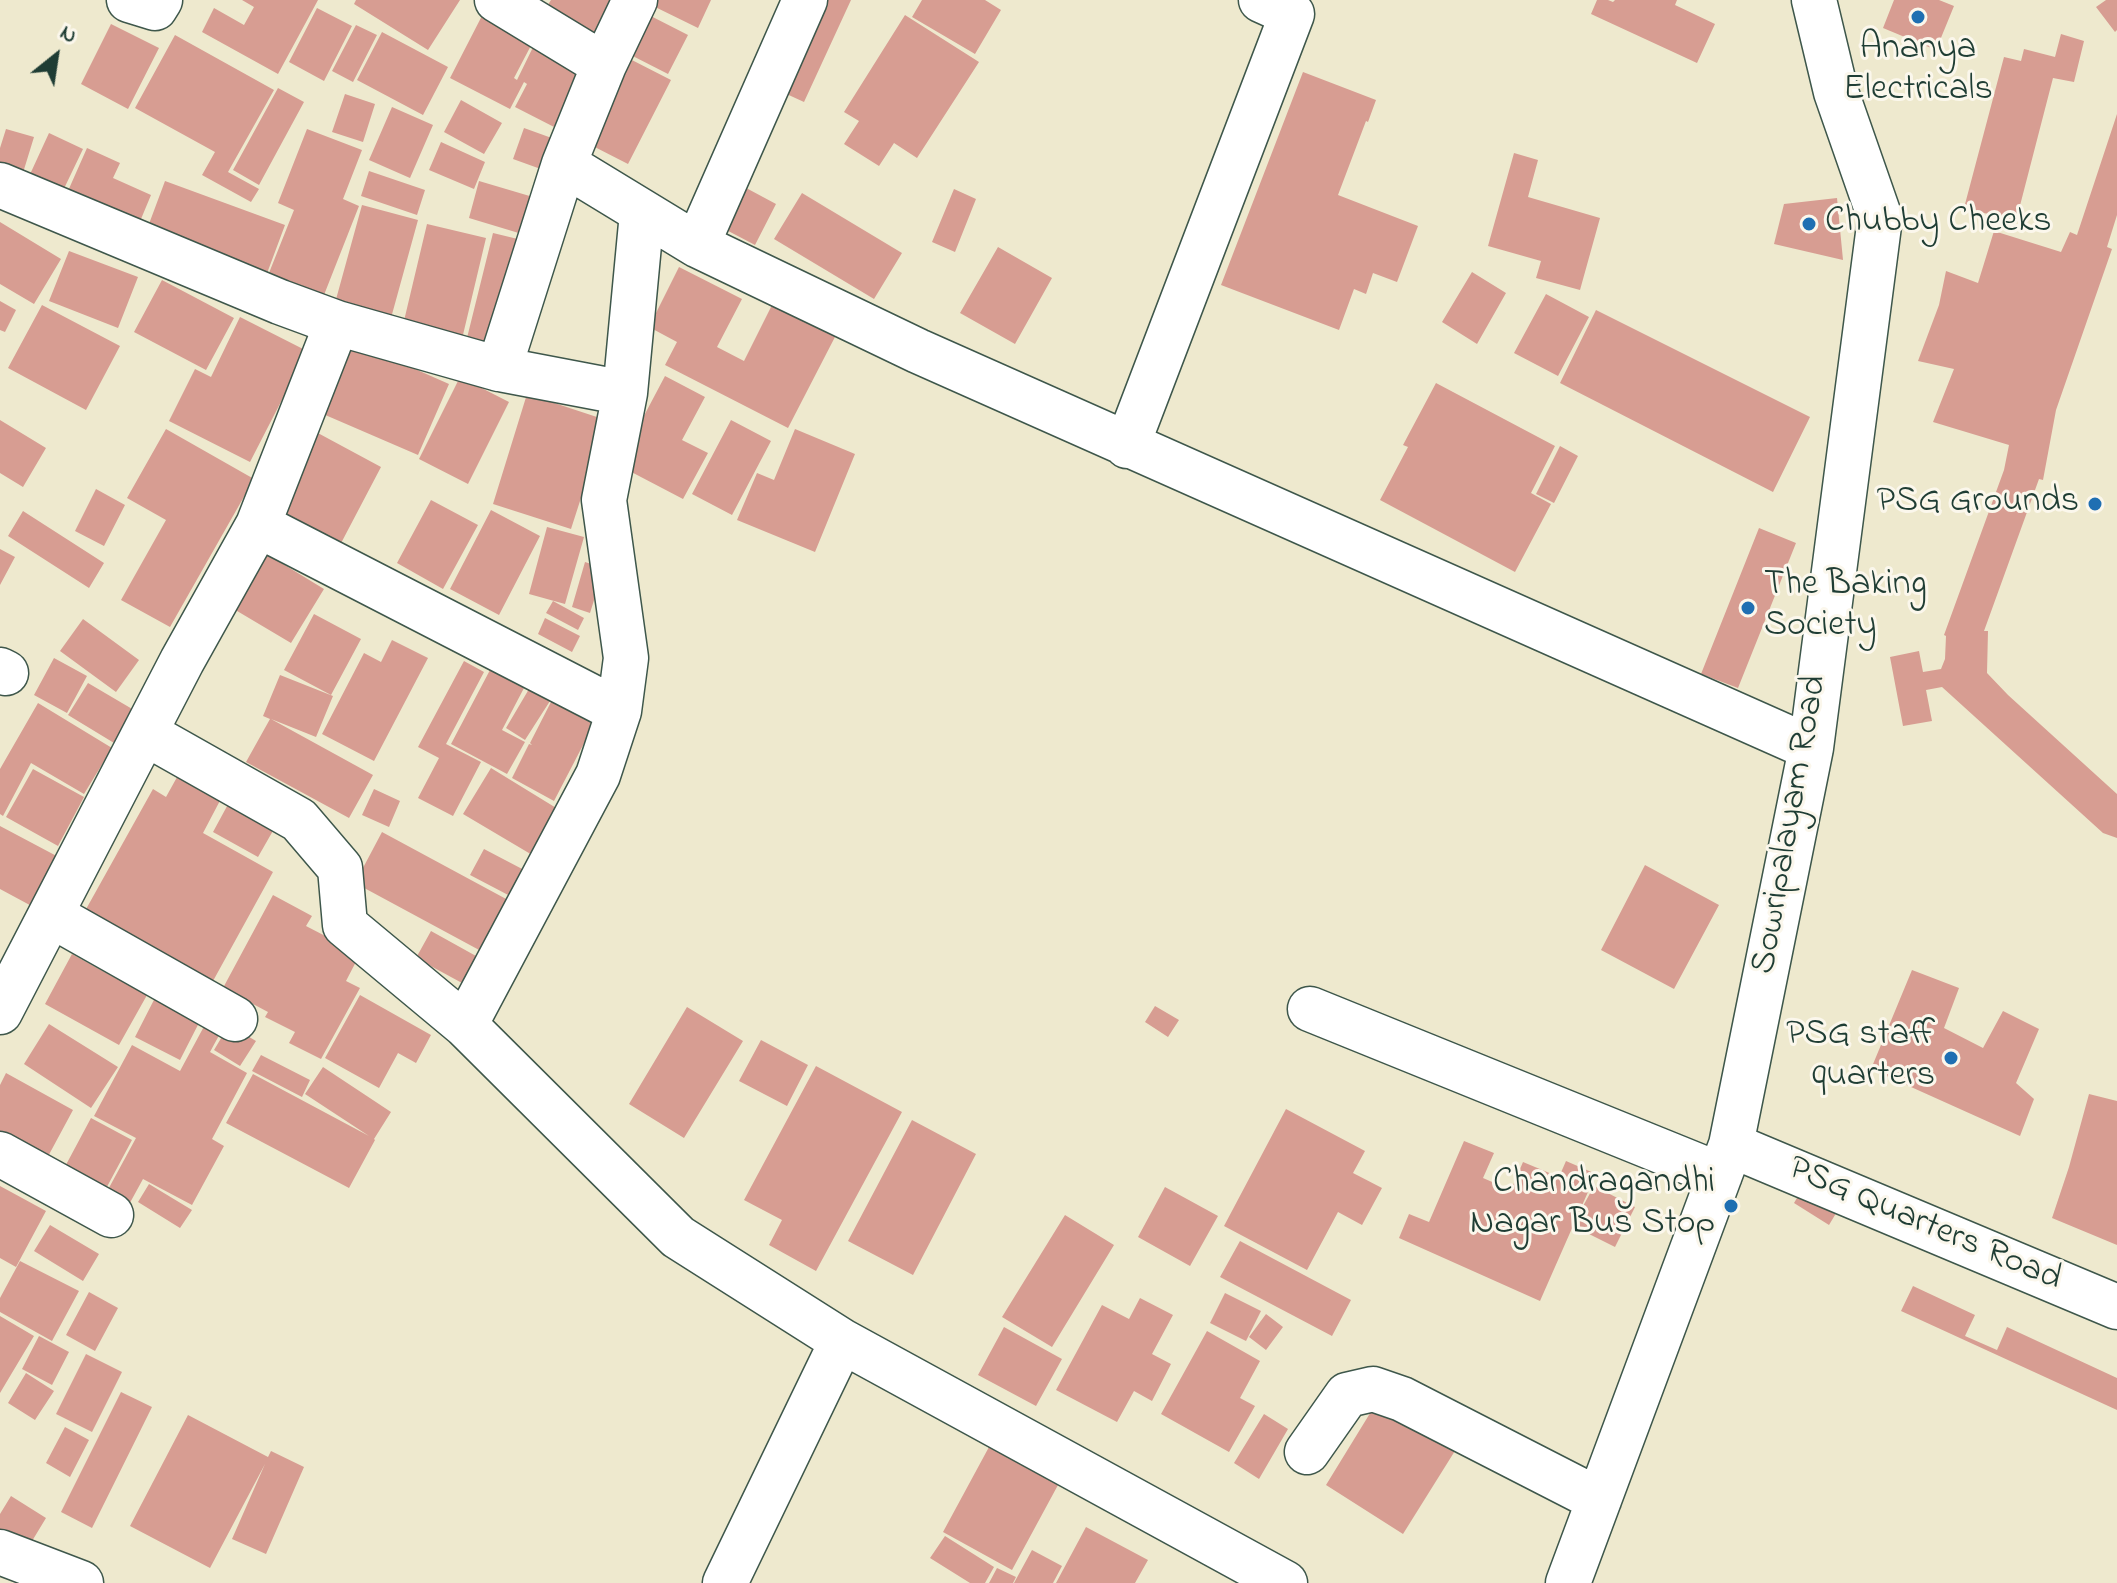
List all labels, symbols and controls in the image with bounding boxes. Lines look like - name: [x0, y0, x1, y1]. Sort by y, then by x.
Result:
- marker: Ananya Electricals: [1909, 8, 1927, 26]
- north arrow: [16, 16, 96, 96]
- text: N: [54, 18, 82, 53]
- place label: Ananya Electricals: [1843, 29, 1993, 114]
- place label: Chubby Cheeks: [1825, 202, 2052, 246]
- marker: Chubby Cheeks: [1800, 215, 1818, 233]
- place label: PSG Grounds: [1876, 482, 2079, 526]
- marker: PSG Grounds: [2086, 495, 2104, 513]
- place label: The Baking Society: [1764, 565, 1927, 650]
- marker: The Baking Society: [1739, 599, 1757, 617]
- street label: Sowripalayam Road: [1744, 672, 1840, 978]
- place label: PSG staff quarters: [1786, 1015, 1935, 1100]
- marker: PSG staff quarters: [1942, 1049, 1960, 1067]
- street label: PSG Quarters Road: [1781, 1149, 2067, 1303]
- place label: Chandragandhi Nagar Bus Stop: [1470, 1163, 1715, 1248]
- marker: Chandragandhi Nagar Bus Stop: [1722, 1197, 1740, 1215]

